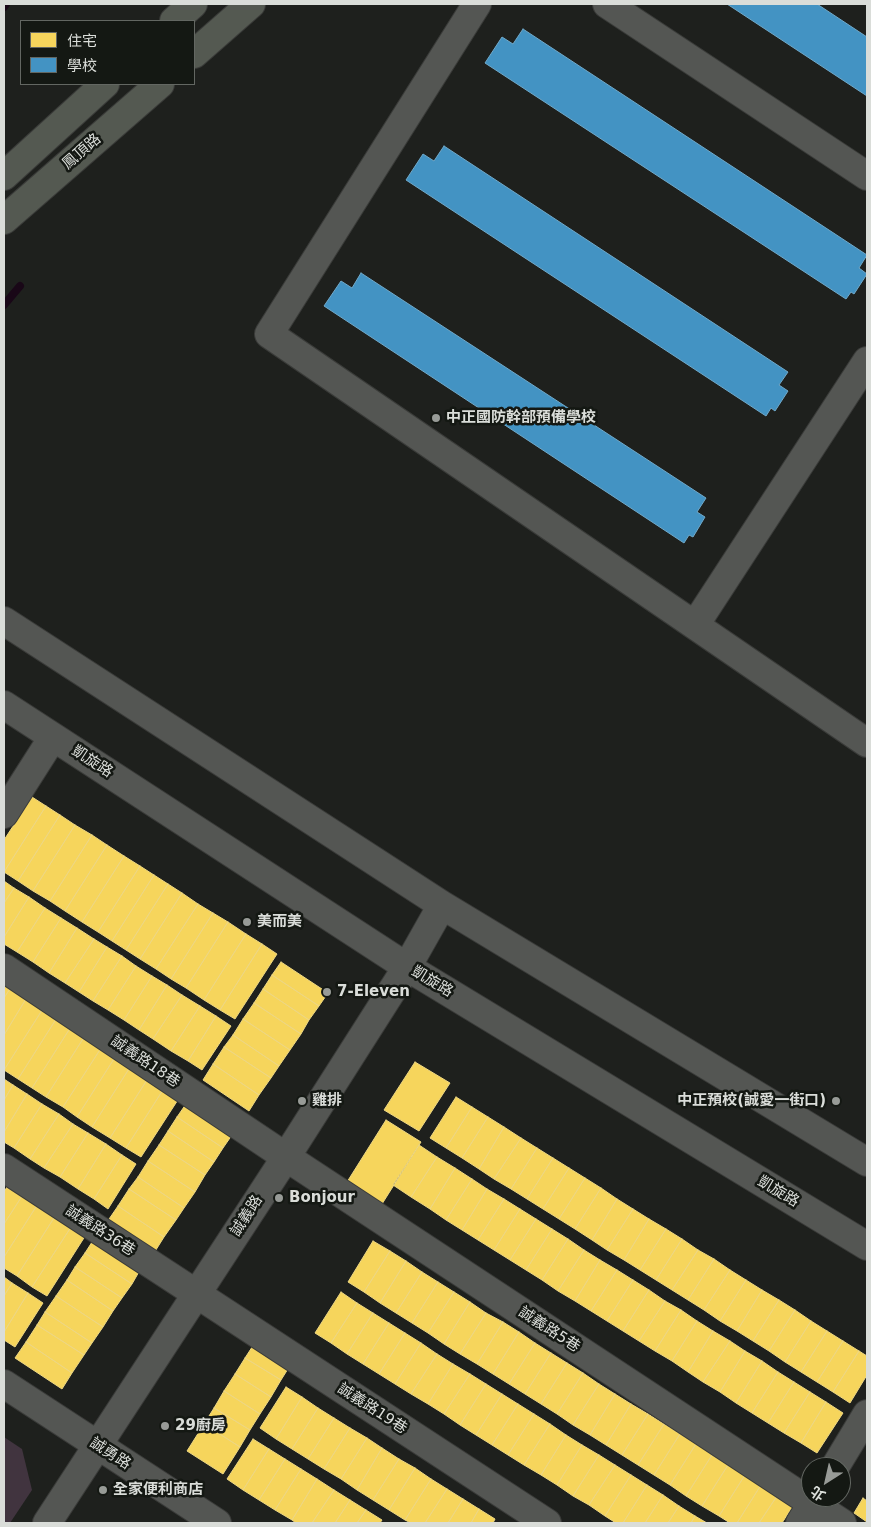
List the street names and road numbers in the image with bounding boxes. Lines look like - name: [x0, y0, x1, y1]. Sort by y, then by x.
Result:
- street label: 鳳頂路: [59, 130, 105, 174]
- street label: 凱旋路: [68, 742, 116, 782]
- street label: 凱旋路: [408, 963, 456, 1001]
- street label: 誠義路18巷: [107, 1032, 183, 1092]
- street label: 凱旋路: [754, 1173, 802, 1211]
- street label: 誠義路: [227, 1192, 267, 1240]
- street label: 誠義路36巷: [62, 1202, 138, 1260]
- street label: 誠義路5巷: [515, 1304, 583, 1356]
- street label: 誠義路19巷: [334, 1380, 410, 1438]
- street label: 誠勇路: [86, 1434, 134, 1474]

